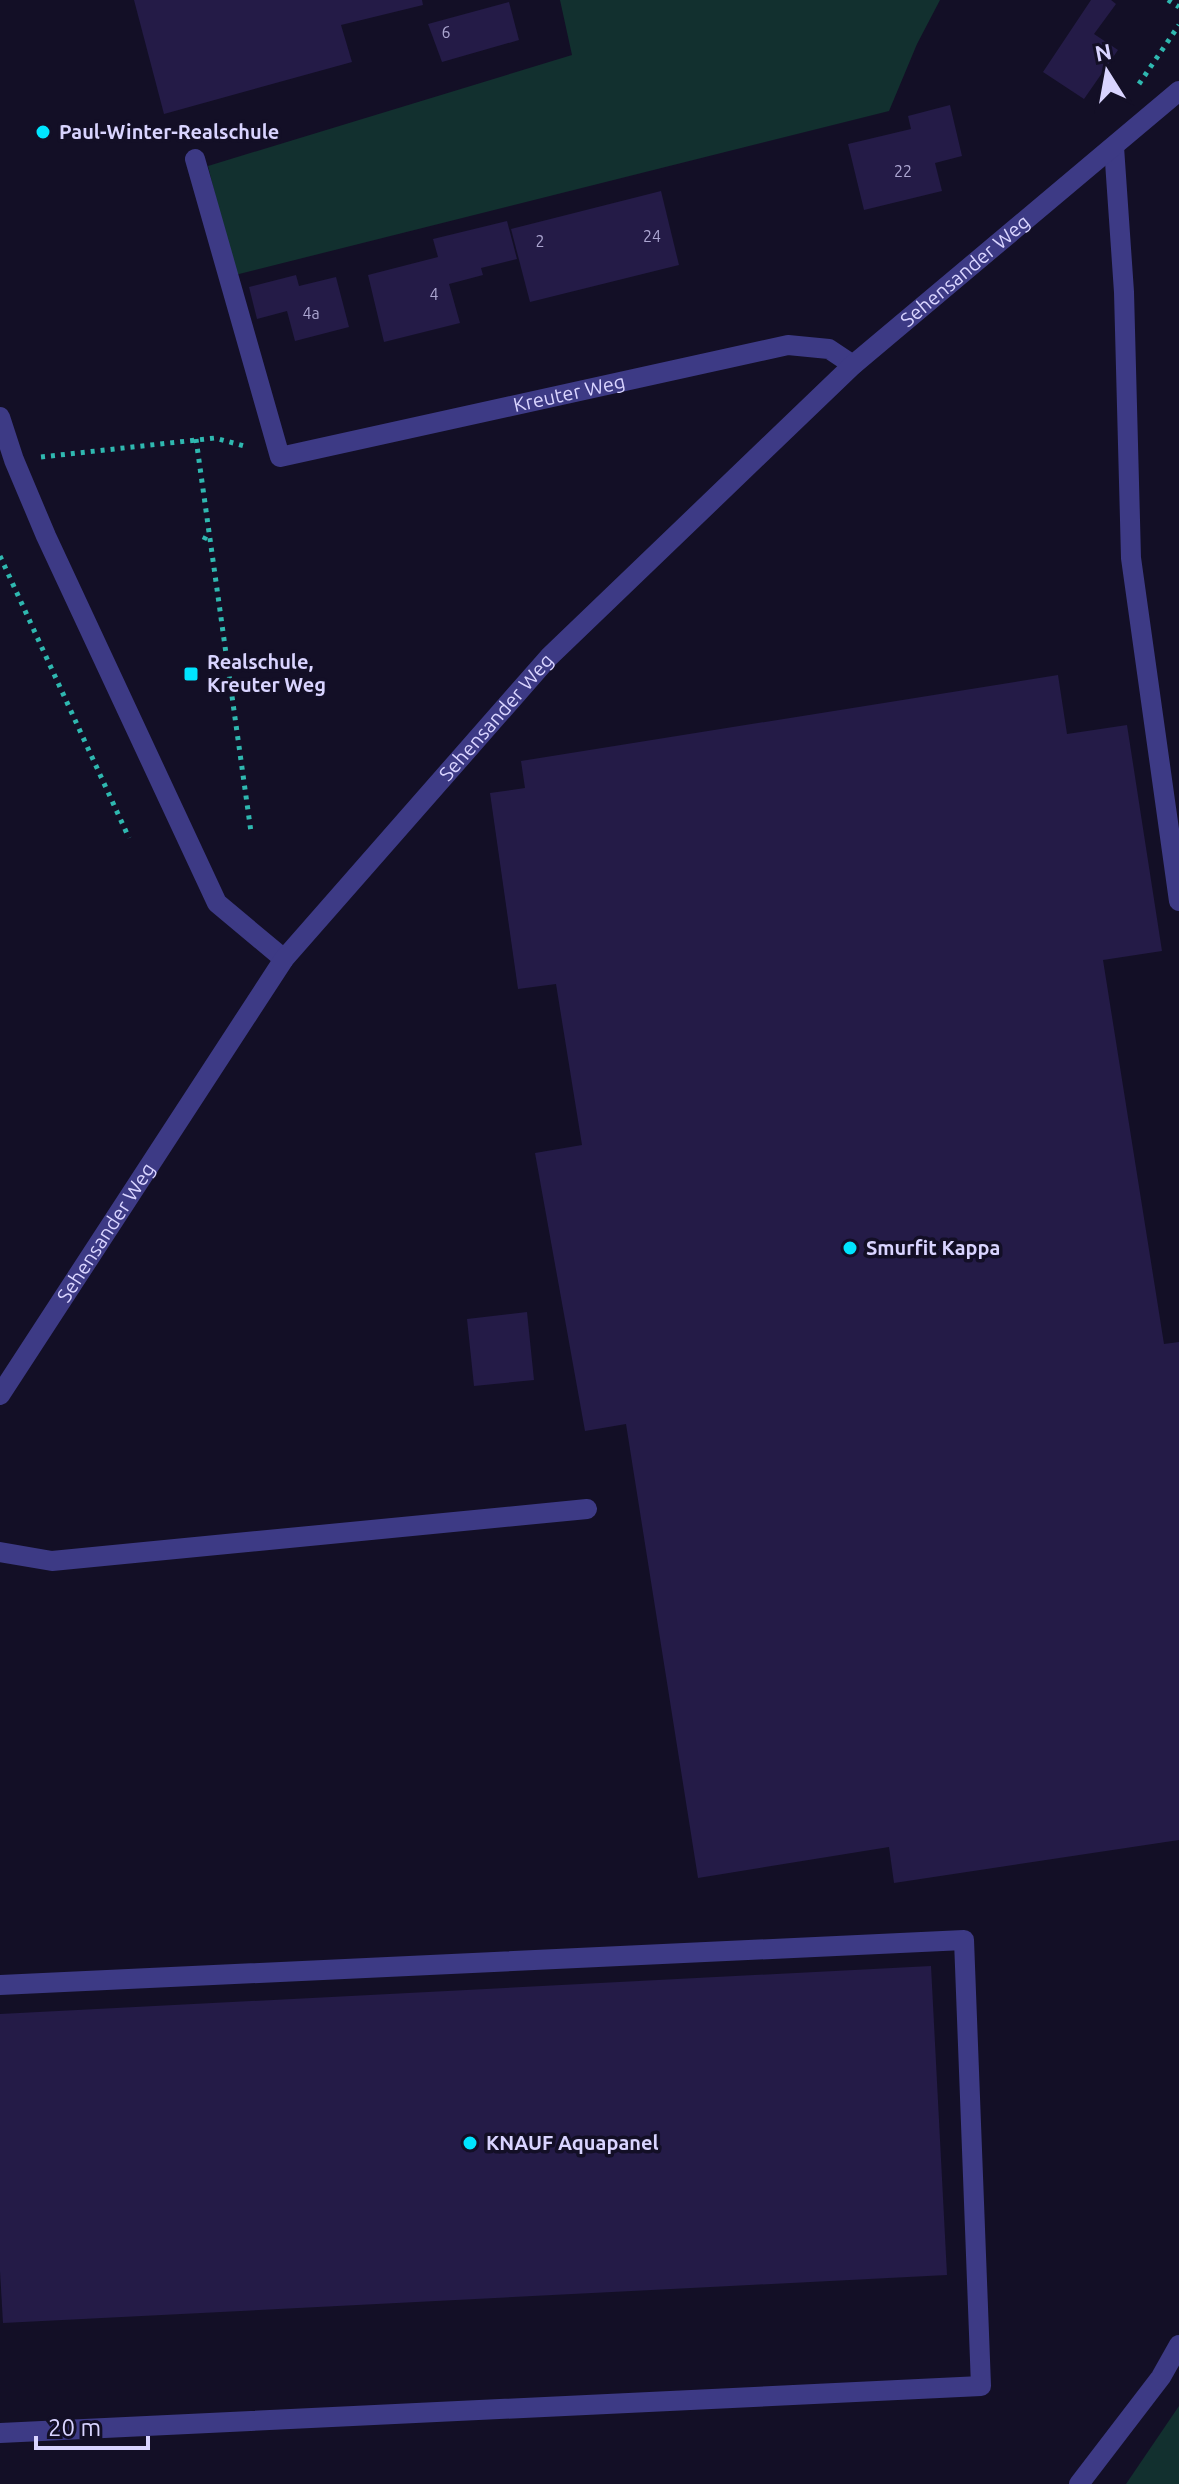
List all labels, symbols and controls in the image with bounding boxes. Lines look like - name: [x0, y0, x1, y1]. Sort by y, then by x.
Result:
- house number: 6: [441, 23, 451, 41]
- north arrow: [1067, 32, 1147, 112]
- text: N: [1093, 38, 1114, 66]
- place label: Paul-Winter-Realschule: [59, 120, 279, 143]
- marker: Paul-Winter-Realschule: [34, 123, 52, 141]
- house number: 22: [894, 162, 912, 180]
- street label: Sehensander Weg: [896, 210, 1034, 331]
- house number: 24: [643, 227, 661, 245]
- house number: 2: [535, 232, 545, 250]
- house number: 4: [429, 285, 439, 303]
- house number: 4a: [302, 304, 320, 322]
- street label: Kreuter Weg: [511, 369, 627, 416]
- street label: Sehensander Weg: [434, 649, 558, 785]
- place label: Realschule, Kreuter Weg: [207, 650, 326, 696]
- marker: Realschule, Kreuter Weg: [182, 665, 200, 683]
- street label: Sehensander Weg: [52, 1158, 159, 1306]
- place label: Smurfit Kappa: [866, 1236, 1000, 1259]
- marker: Smurfit Kappa: [841, 1239, 859, 1257]
- place label: KNAUF Aquapanel: [486, 2131, 659, 2154]
- marker: KNAUF Aquapanel: [461, 2134, 479, 2152]
- scale bar: [36, 2400, 148, 2450]
- text: 20 m: [48, 2414, 101, 2441]

